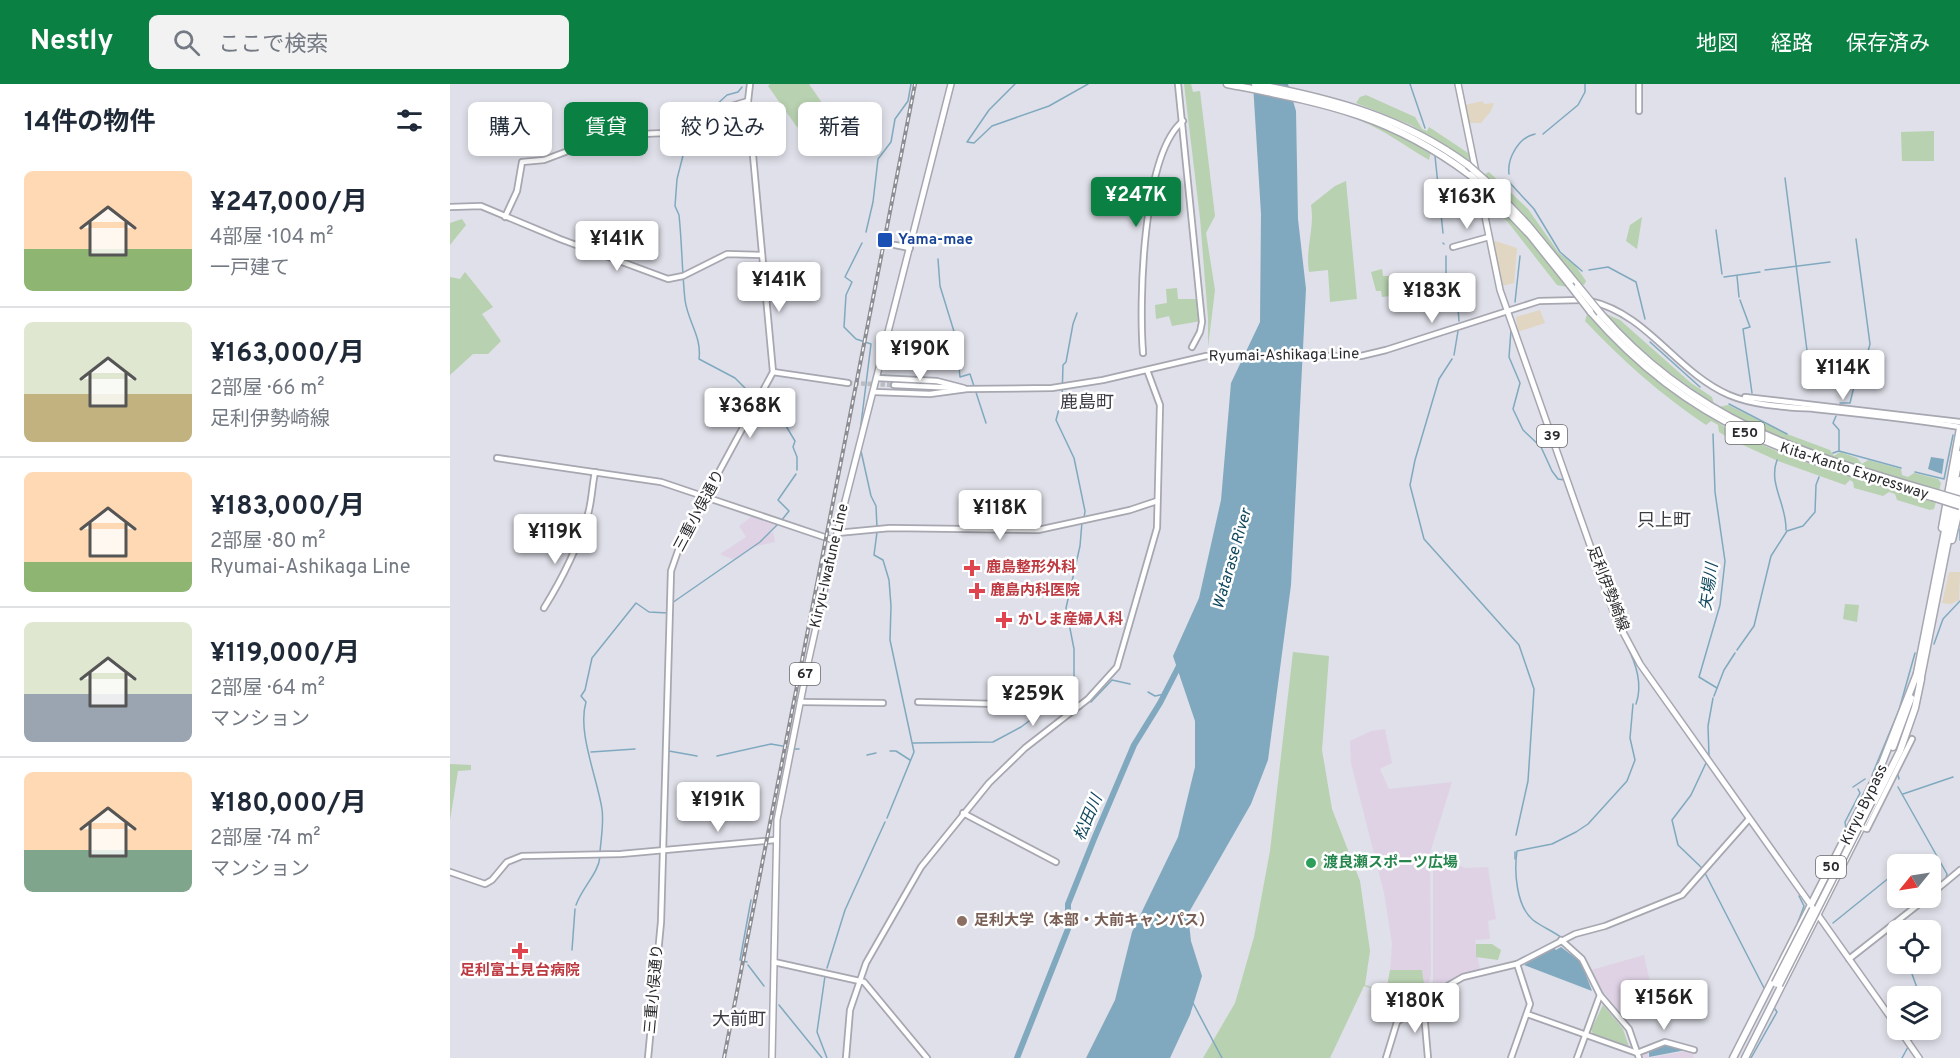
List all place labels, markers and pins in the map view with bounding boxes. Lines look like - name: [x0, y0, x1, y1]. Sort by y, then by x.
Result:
- pin: ¥247K: [1094, 177, 1178, 228]
- pin: ¥163K: [1425, 179, 1509, 230]
- pin: ¥141K: [575, 221, 659, 272]
- marker: Yama-mae: [876, 231, 894, 249]
- place label: Yama-mae: [898, 231, 973, 250]
- pin: ¥141K: [737, 262, 821, 313]
- pin: ¥183K: [1390, 273, 1474, 324]
- pin: ¥190K: [878, 331, 962, 382]
- pin: ¥114K: [1801, 350, 1885, 401]
- pin: ¥368K: [708, 388, 792, 439]
- pin: ¥118K: [958, 490, 1042, 541]
- pin: ¥119K: [513, 514, 597, 565]
- place label: 鹿島整形外科: [986, 558, 1076, 578]
- marker: 鹿島整形外科: [963, 559, 981, 577]
- place label: 鹿島内科医院: [990, 581, 1080, 601]
- marker: 鹿島内科医院: [968, 582, 986, 600]
- marker: かしま産婦人科: [995, 611, 1013, 629]
- place label: かしま産婦人科: [1018, 611, 1123, 630]
- pin: ¥259K: [991, 676, 1075, 727]
- pin: ¥191K: [676, 782, 760, 833]
- place label: 渡良瀬スポーツ広場: [1323, 854, 1458, 873]
- marker: 渡良瀬スポーツ広場: [1304, 856, 1318, 870]
- place label: 足利大学（本部・大前キャンパス）: [974, 911, 1214, 931]
- marker: 足利大学（本部・大前キャンパス）: [955, 914, 969, 928]
- marker: 足利富士見台病院: [511, 942, 529, 960]
- place label: 足利富士見台病院: [460, 962, 580, 981]
- pin: ¥156K: [1622, 980, 1706, 1031]
- pin: ¥180K: [1373, 983, 1457, 1034]

